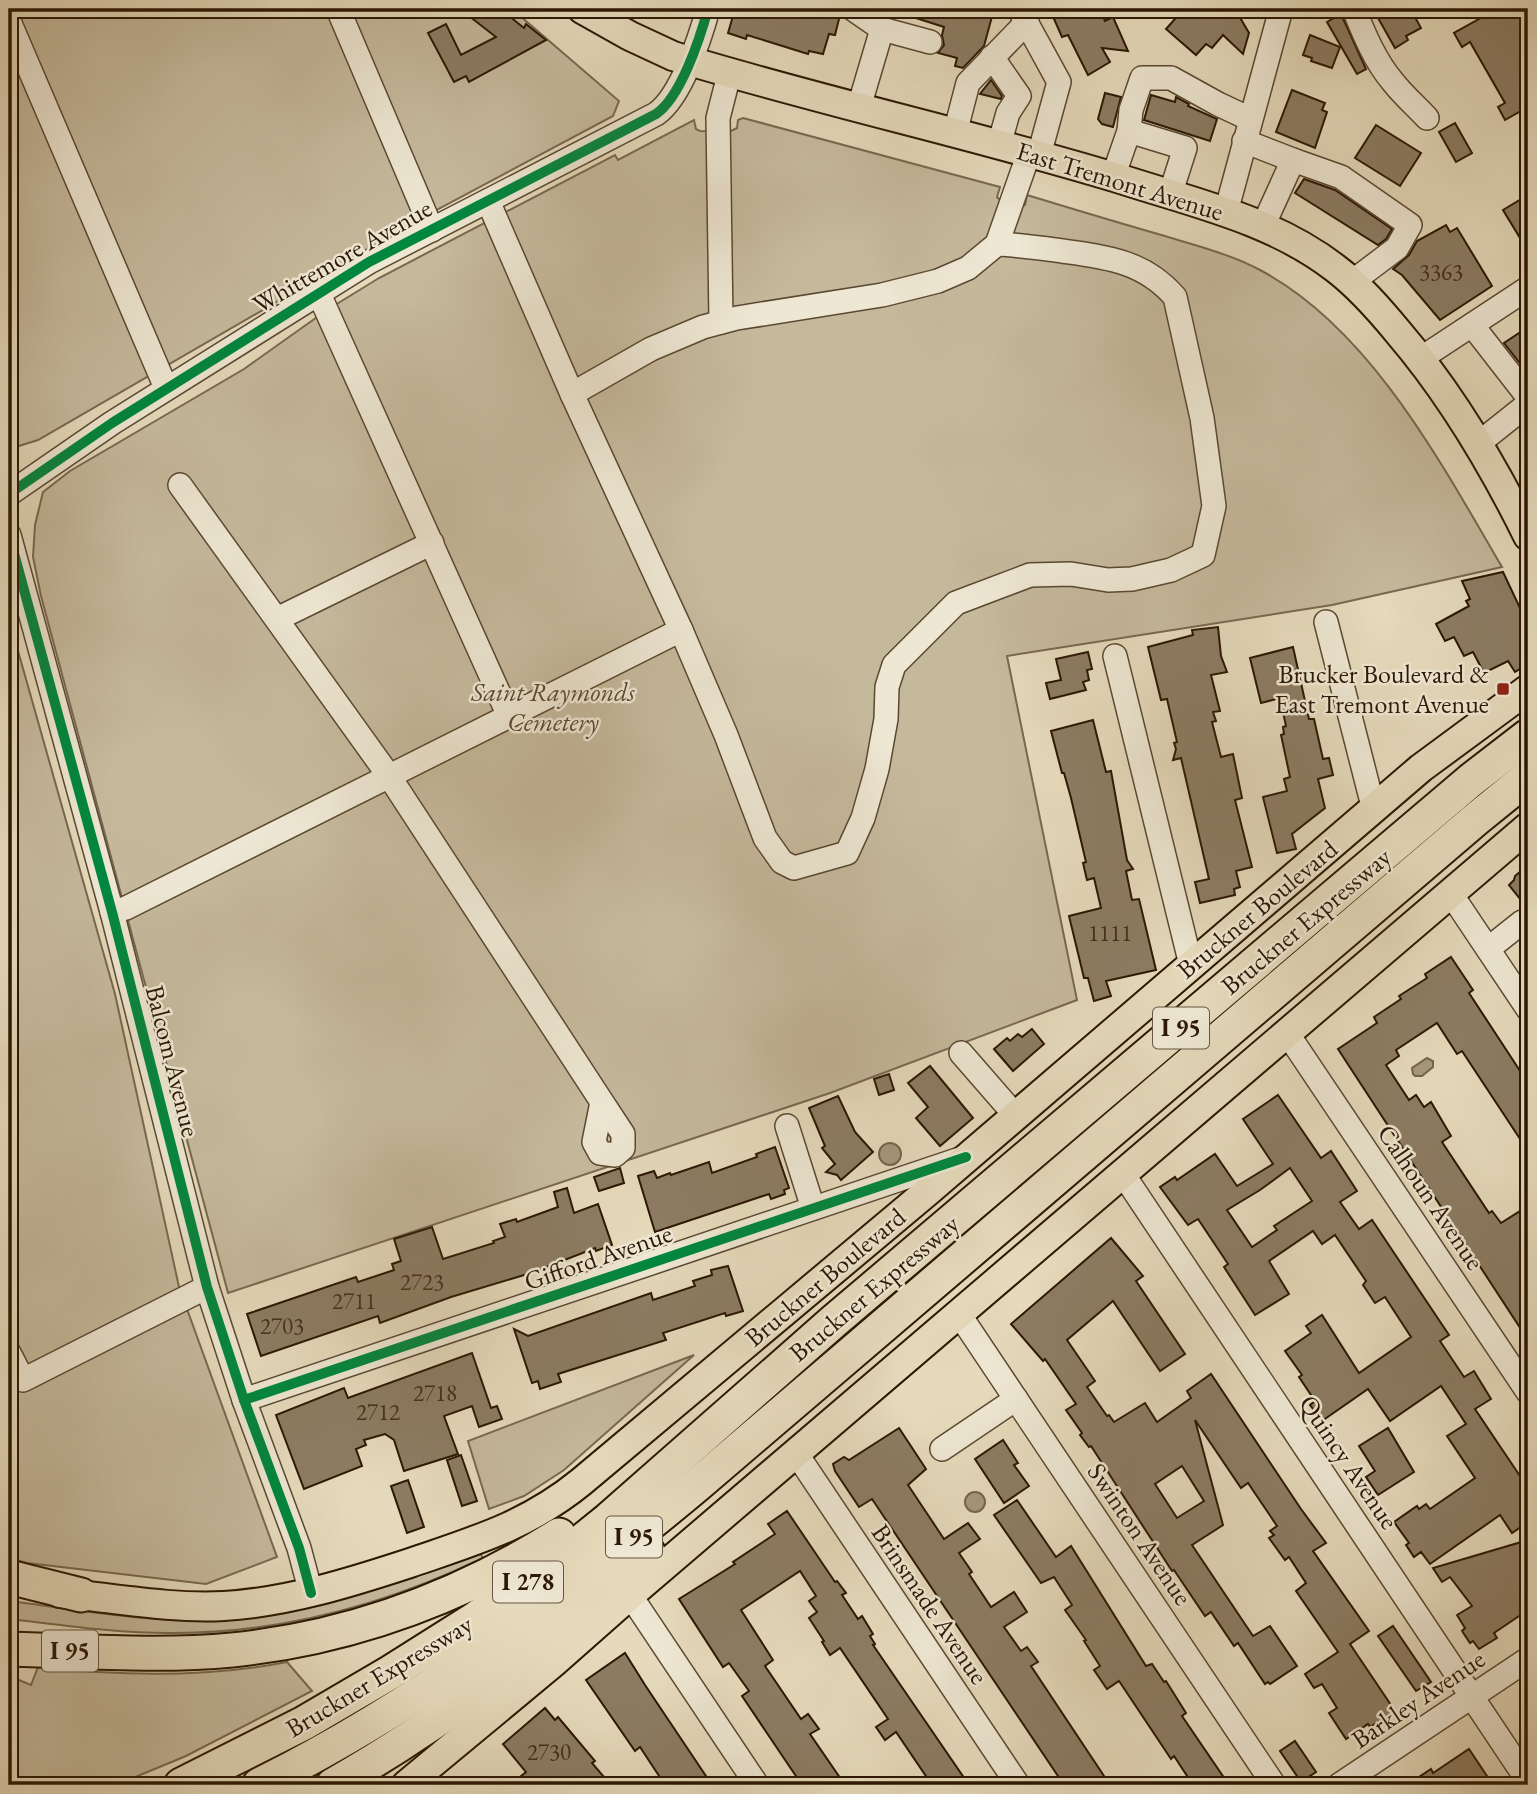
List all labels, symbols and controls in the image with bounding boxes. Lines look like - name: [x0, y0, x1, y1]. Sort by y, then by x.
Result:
- street label: East Tremont Avenue: [1012, 133, 1228, 229]
- street label: Whittemore Avenue: [246, 191, 438, 321]
- house number: 3363: [1419, 257, 1463, 287]
- place label: Brucker Boulevard & East Tremont Avenue: [1274, 657, 1489, 721]
- park label: Saint Raymonds Cemetery: [470, 675, 636, 739]
- marker: Brucker Boulevard & East Tremont Avenue: [1495, 681, 1511, 697]
- street label: Bruckner Boulevard: [1170, 831, 1345, 986]
- street label: Bruckner Expressway: [1214, 839, 1399, 1002]
- house number: 1111: [1088, 918, 1132, 948]
- street label: Balcom Avenue: [138, 982, 208, 1140]
- road number: I 95: [1153, 1008, 1209, 1048]
- street label: Calhoun Avenue: [1370, 1118, 1492, 1276]
- street label: Bruckner Boulevard: [738, 1199, 913, 1354]
- street label: Bruckner Expressway: [782, 1206, 967, 1369]
- street label: Gifford Avenue: [520, 1216, 676, 1298]
- house number: 2723: [400, 1267, 444, 1297]
- house number: 2711: [332, 1286, 376, 1316]
- house number: 2703: [260, 1311, 304, 1341]
- house number: 2718: [413, 1378, 457, 1408]
- street label: Quincy Avenue: [1292, 1388, 1406, 1536]
- house number: 2712: [356, 1397, 400, 1427]
- street label: Swinton Avenue: [1080, 1456, 1200, 1612]
- road number: I 95: [606, 1517, 662, 1558]
- street label: Brinsmade Avenue: [864, 1517, 996, 1691]
- road number: I 278: [493, 1562, 563, 1602]
- street label: Bruckner Expressway: [279, 1607, 479, 1745]
- road number: I 95: [42, 1630, 98, 1672]
- street label: Barkley Avenue: [1345, 1642, 1491, 1756]
- house number: 2730: [527, 1737, 571, 1767]

